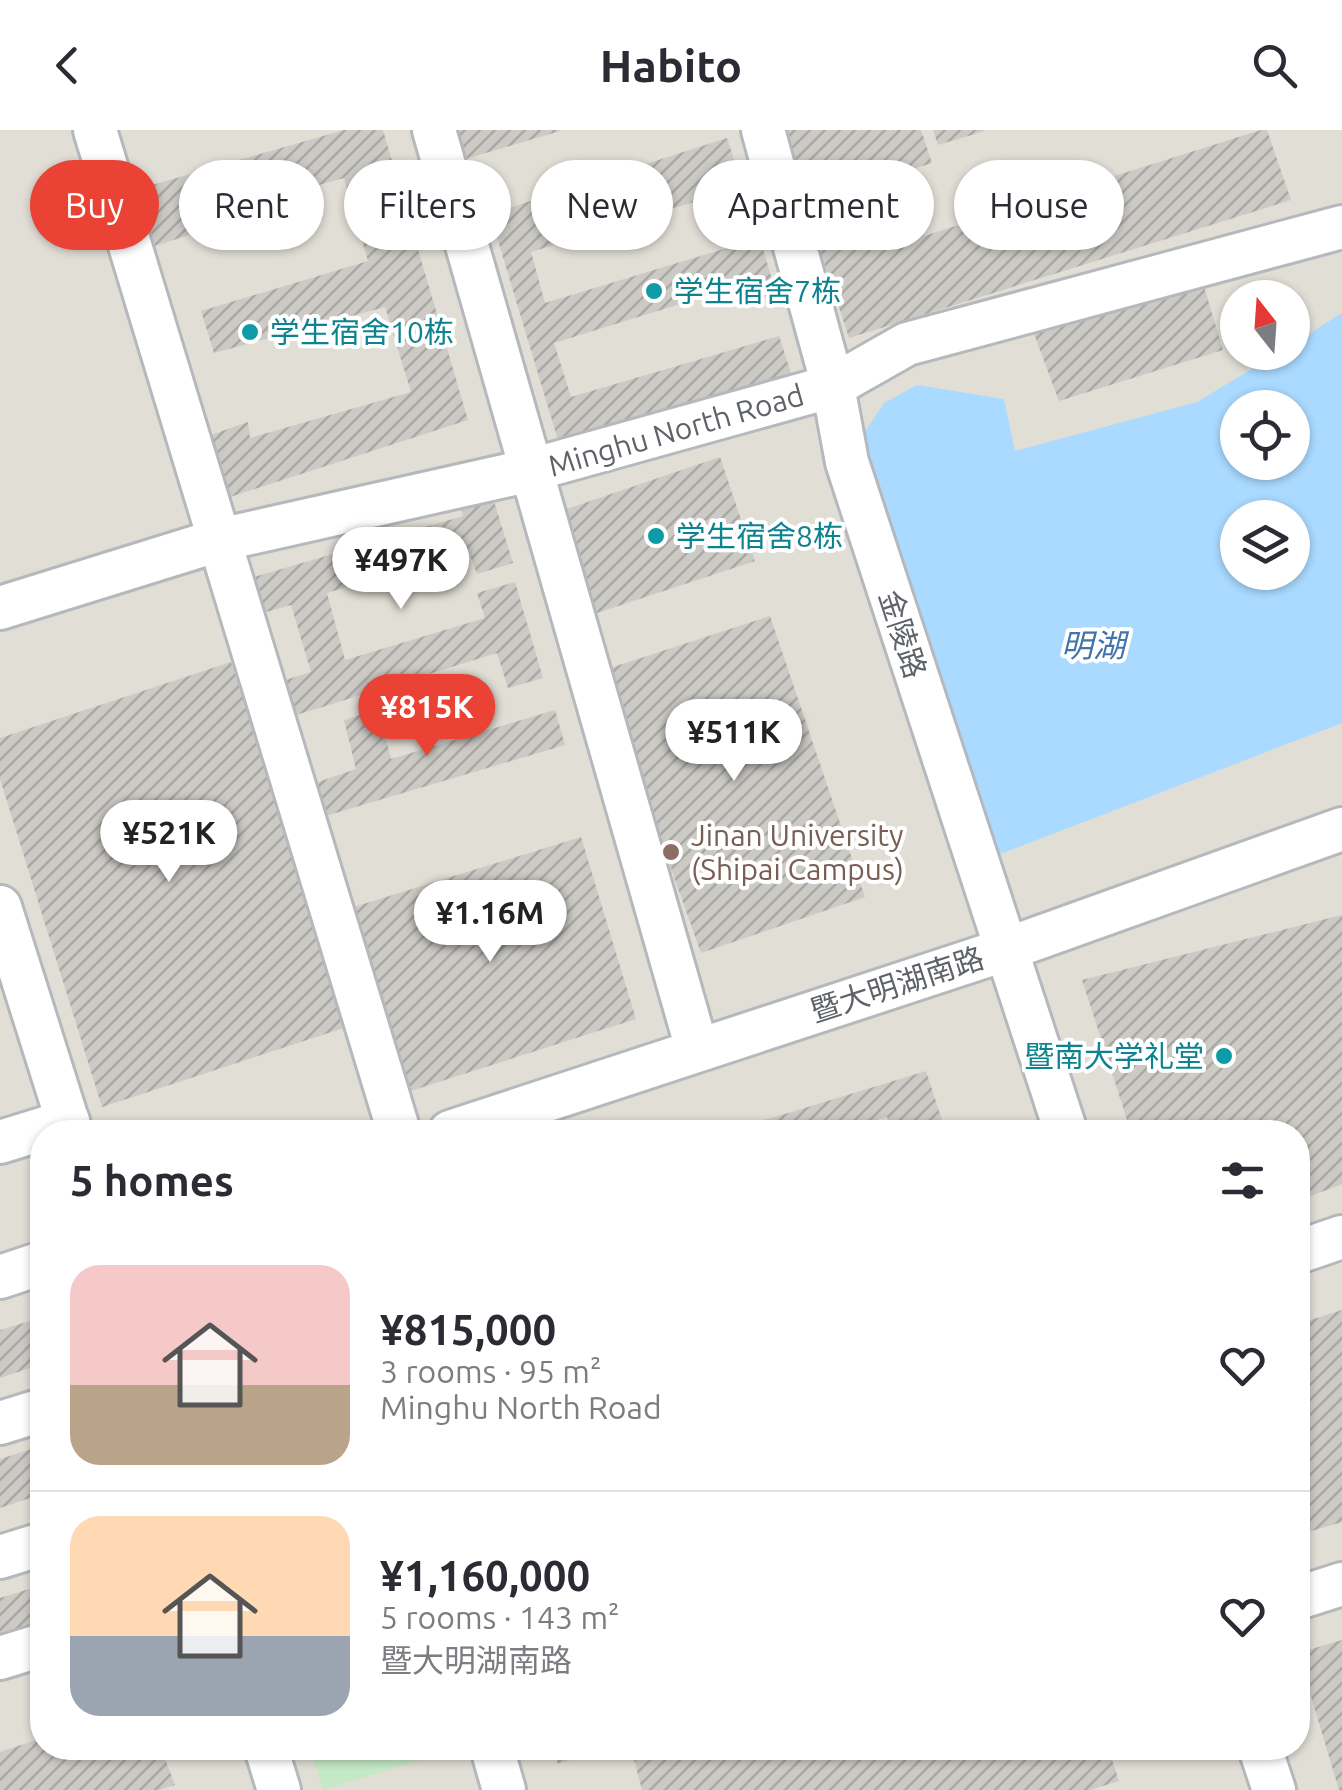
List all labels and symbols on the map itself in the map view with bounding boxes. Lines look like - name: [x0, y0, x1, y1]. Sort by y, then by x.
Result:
- place label: 学生宿舍7栋: [674, 274, 841, 308]
- marker: 学生宿舍7栋: [643, 280, 665, 302]
- north arrow: [1220, 280, 1310, 370]
- place label: 学生宿舍10栋: [270, 315, 454, 349]
- marker: 学生宿舍10栋: [239, 321, 261, 343]
- street label: Minghu North Road: [544, 377, 808, 483]
- place label: 学生宿舍8栋: [676, 519, 843, 553]
- marker: 学生宿舍8栋: [645, 525, 667, 547]
- pin: ¥497K: [331, 527, 471, 612]
- street label: 金陵路: [873, 586, 933, 682]
- water label: 明湖: [1061, 627, 1130, 663]
- pin: ¥815K: [357, 674, 497, 759]
- pin: ¥511K: [664, 699, 804, 784]
- pin: ¥521K: [99, 800, 239, 885]
- place label: Jinan University (Shipai Campus): [691, 818, 904, 886]
- marker: Jinan University (Shipai Campus): [660, 841, 682, 863]
- pin: ¥1.16M: [409, 880, 571, 965]
- street label: 暨大明湖南路: [806, 940, 988, 1028]
- place label: 暨南大学礼堂: [1024, 1039, 1204, 1073]
- marker: 暨南大学礼堂: [1213, 1045, 1235, 1067]

